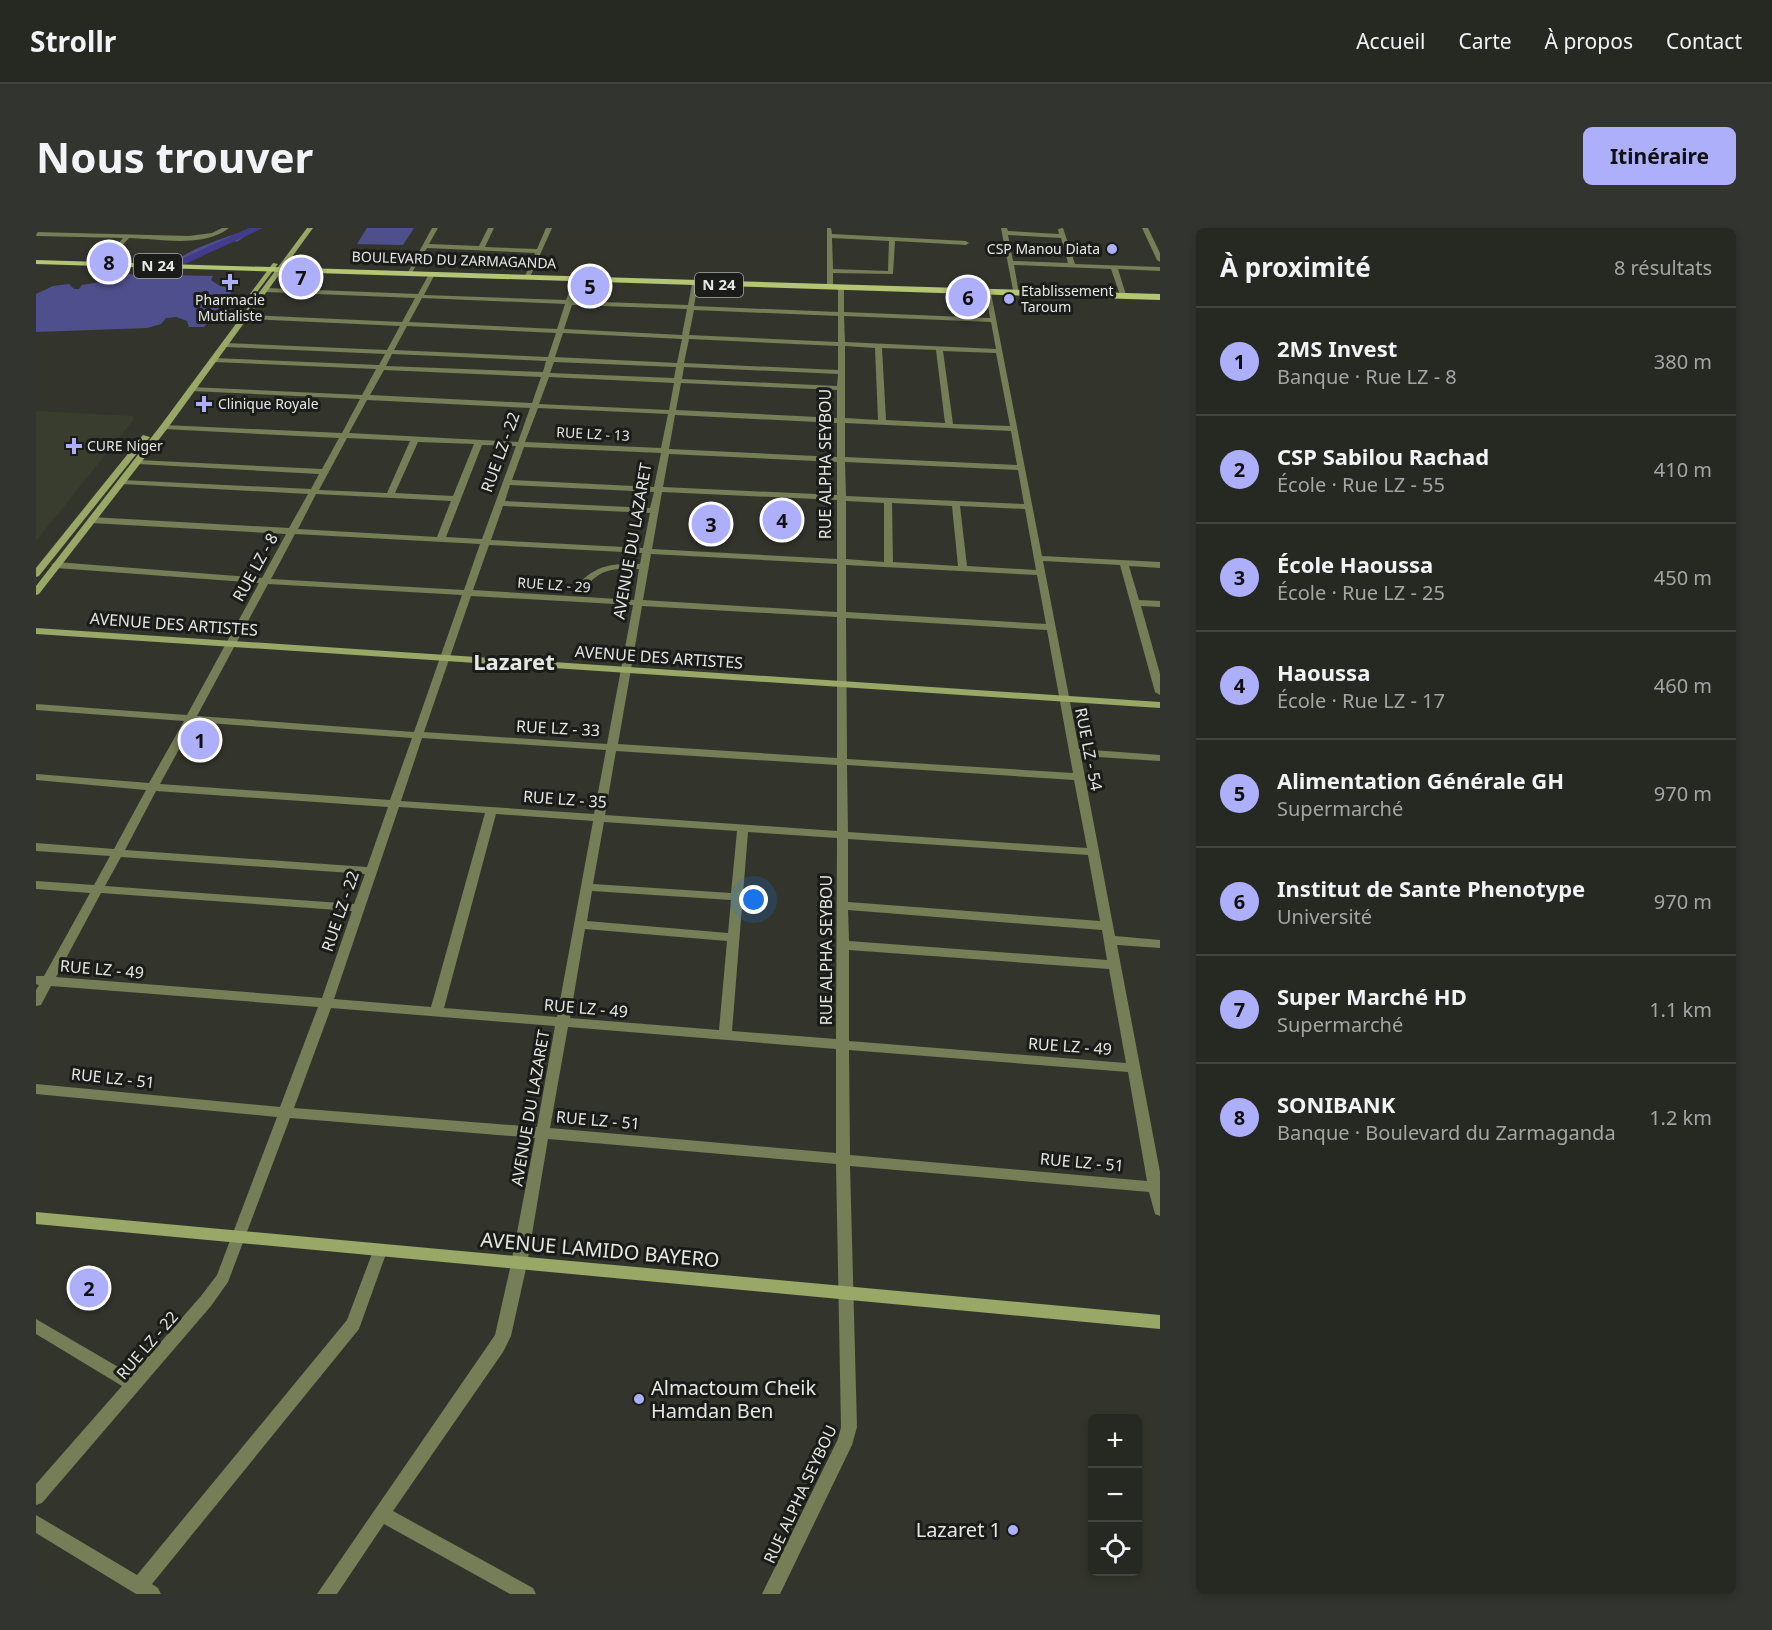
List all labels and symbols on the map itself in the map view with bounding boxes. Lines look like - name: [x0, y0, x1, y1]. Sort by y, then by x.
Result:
- place label: CSP Manou Diata: [987, 239, 1100, 258]
- pin: 8: [90, 240, 128, 285]
- marker: CSP Manou Diata: [1105, 242, 1119, 256]
- street label: BOULEVARD DU ZARMAGANDA: [351, 246, 557, 273]
- road number: N 24: [134, 254, 182, 278]
- pin: 7: [282, 254, 320, 300]
- pin: 5: [570, 264, 610, 308]
- road number: N 24: [695, 273, 743, 297]
- pin: 6: [948, 274, 988, 320]
- marker: Pharmacie Mutialiste: [223, 275, 237, 289]
- place label: Etablissement Taroum: [1021, 281, 1114, 316]
- place label: Pharmacie Mutialiste: [195, 290, 265, 325]
- marker: Etablissement Taroum: [1002, 292, 1016, 306]
- street label: RUE ALPHA SEYBOU: [814, 389, 836, 539]
- place label: Clinique Royale: [218, 394, 319, 413]
- marker: Clinique Royale: [195, 395, 213, 413]
- street label: RUE LZ - 22: [475, 409, 525, 495]
- street label: RUE LZ - 13: [556, 422, 630, 445]
- place label: CURE Niger: [87, 436, 163, 455]
- marker: CURE Niger: [65, 437, 83, 455]
- street label: AVENUE DU LAZARET: [607, 461, 657, 621]
- pin: 4: [762, 498, 802, 542]
- pin: 3: [692, 502, 730, 546]
- street label: RUE LZ - 8: [227, 529, 283, 605]
- street label: RUE LZ - 29: [517, 572, 591, 597]
- street label: AVENUE DES ARTISTES: [89, 607, 259, 641]
- street label: AVENUE DES ARTISTES: [574, 640, 744, 674]
- district label: Lazaret: [473, 646, 555, 676]
- street label: RUE LZ - 54: [1070, 706, 1108, 792]
- street label: RUE LZ - 33: [515, 715, 601, 741]
- pin: 1: [180, 718, 220, 762]
- street label: RUE LZ - 35: [522, 785, 608, 813]
- street label: RUE LZ - 22: [316, 868, 364, 954]
- street label: RUE ALPHA SEYBOU: [815, 875, 837, 1025]
- your location: [739, 885, 768, 914]
- street label: RUE LZ - 49: [59, 954, 145, 984]
- street label: RUE LZ - 49: [543, 993, 629, 1023]
- street label: AVENUE DU LAZARET: [505, 1028, 555, 1188]
- street label: RUE LZ - 49: [1027, 1032, 1113, 1060]
- street label: RUE LZ - 51: [70, 1063, 156, 1093]
- street label: RUE LZ - 51: [555, 1105, 641, 1135]
- street label: RUE LZ - 51: [1039, 1147, 1125, 1177]
- street label: AVENUE LAMIDO BAYERO: [479, 1226, 721, 1273]
- pin: 2: [70, 1266, 108, 1310]
- street label: RUE LZ - 22: [111, 1306, 183, 1384]
- place label: Almactoum Cheik Hamdan Ben: [651, 1374, 816, 1424]
- marker: Almactoum Cheik Hamdan Ben: [632, 1392, 646, 1406]
- street label: RUE ALPHA SEYBOU: [758, 1421, 842, 1567]
- place label: Lazaret 1: [916, 1516, 1001, 1543]
- marker: Lazaret 1: [1006, 1523, 1020, 1537]

